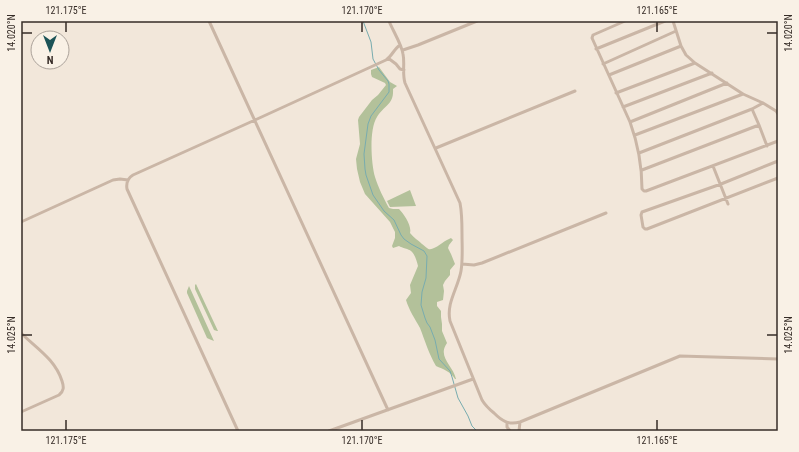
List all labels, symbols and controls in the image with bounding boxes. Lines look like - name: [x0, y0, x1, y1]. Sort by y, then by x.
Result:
- text: 121.175°E: [46, 5, 87, 16]
- text: 121.170°E: [342, 5, 383, 16]
- text: 121.165°E: [637, 5, 678, 16]
- text: 14.020°N: [6, 14, 17, 52]
- text: 14.020°N: [783, 14, 794, 52]
- north arrow: [30, 30, 70, 70]
- text: N: [46, 53, 53, 66]
- text: 14.025°N: [6, 316, 17, 354]
- text: 14.025°N: [783, 316, 794, 354]
- text: 121.175°E: [46, 435, 87, 446]
- text: 121.170°E: [342, 435, 383, 446]
- text: 121.165°E: [637, 435, 678, 446]

